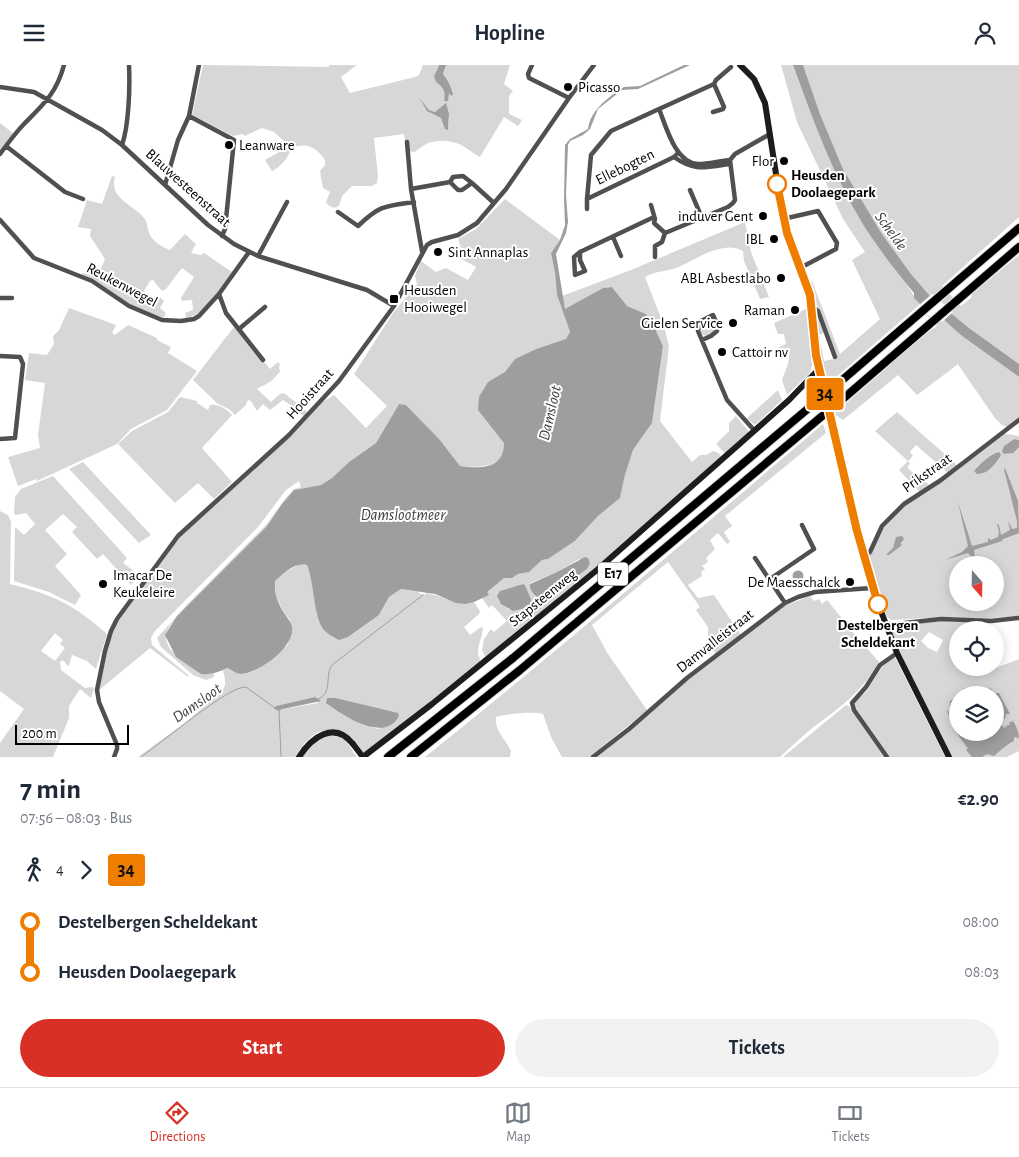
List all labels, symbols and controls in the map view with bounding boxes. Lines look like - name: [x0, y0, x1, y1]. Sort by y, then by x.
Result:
- icon: menu: [20, 19, 48, 47]
- icon: person: [971, 19, 999, 47]
- text: Hopline: [474, 22, 545, 44]
- place label: Picasso: [578, 80, 620, 95]
- marker: Picasso: [562, 81, 574, 93]
- place label: Leanware: [239, 138, 295, 153]
- marker: Leanware: [223, 139, 235, 151]
- street label: Blauwesteenstraat: [143, 146, 233, 230]
- street label: Ellebogten: [593, 146, 657, 188]
- place label: Flor: [752, 154, 774, 169]
- marker: Flor: [778, 155, 790, 167]
- place label: Heusden Doolaegepark: [791, 168, 876, 200]
- marker: Heusden Doolaegepark: [767, 174, 787, 194]
- place label: induver Gent: [678, 209, 753, 224]
- water label: Schelde: [872, 209, 910, 253]
- marker: induver Gent: [757, 210, 769, 222]
- place label: IBL: [746, 232, 765, 247]
- marker: IBL: [768, 233, 780, 245]
- place label: Sint Annaplas: [448, 245, 528, 260]
- marker: Sint Annaplas: [432, 246, 444, 258]
- street label: Reukenwegel: [84, 260, 160, 310]
- place label: ABL Asbestlabo: [681, 271, 771, 286]
- marker: ABL Asbestlabo: [775, 272, 787, 284]
- place label: Heusden Hooiwegel: [404, 283, 467, 315]
- marker: Heusden Hooiwegel: [388, 293, 400, 305]
- place label: Raman: [744, 303, 785, 318]
- marker: Raman: [789, 304, 801, 316]
- place label: Gielen Service: [641, 316, 723, 331]
- marker: Gielen Service: [727, 317, 739, 329]
- place label: Cattoir nv: [732, 345, 789, 360]
- marker: Cattoir nv: [716, 346, 728, 358]
- street label: Hooistraat: [284, 366, 336, 422]
- line badge: 34: [802, 378, 848, 410]
- water label: Damsloot: [536, 383, 564, 442]
- text: 34: [817, 385, 833, 403]
- street label: Prikstraat: [900, 451, 955, 495]
- water label: Damslootmeer: [361, 507, 446, 523]
- north arrow: [949, 556, 1004, 611]
- map controls: [949, 556, 1004, 741]
- road number: E17: [598, 563, 628, 585]
- street label: Stapsteenweg: [506, 566, 580, 630]
- place label: Imacar De Keukeleire: [113, 568, 175, 600]
- place label: De Maesschalck: [747, 575, 840, 590]
- marker: De Maesschalck: [844, 576, 856, 588]
- marker: Imacar De Keukeleire: [97, 578, 109, 590]
- marker: Destelbergen Scheldekant: [868, 594, 888, 614]
- street label: Damvalleistraat: [674, 606, 756, 675]
- place label: Destelbergen Scheldekant: [837, 618, 919, 650]
- button: locate: [949, 621, 1004, 676]
- water label: Damsloot: [170, 680, 225, 726]
- button: layers: [949, 686, 1004, 741]
- scale bar: [15, 722, 129, 745]
- text: 200 m: [22, 727, 57, 741]
- text: 7 min: [20, 776, 81, 804]
- text: €2.90: [958, 790, 999, 809]
- text: 07:56 – 08:03 · Bus: [20, 810, 132, 826]
- icon: walk: [20, 856, 48, 884]
- icon: forward: [72, 856, 100, 884]
- text: 4: [56, 861, 64, 877]
- text: 34: [118, 861, 135, 879]
- text: Destelbergen Scheldekant: [58, 913, 257, 932]
- text: 08:00: [962, 914, 999, 930]
- text: Heusden Doolaegepark: [58, 963, 236, 982]
- text: 08:03: [964, 964, 999, 980]
- button: Start: [20, 1019, 505, 1077]
- button: Tickets: [515, 1019, 999, 1077]
- tab: Directions: [150, 1099, 205, 1146]
- tab: Map: [504, 1099, 532, 1146]
- tab: Tickets: [832, 1099, 869, 1146]

